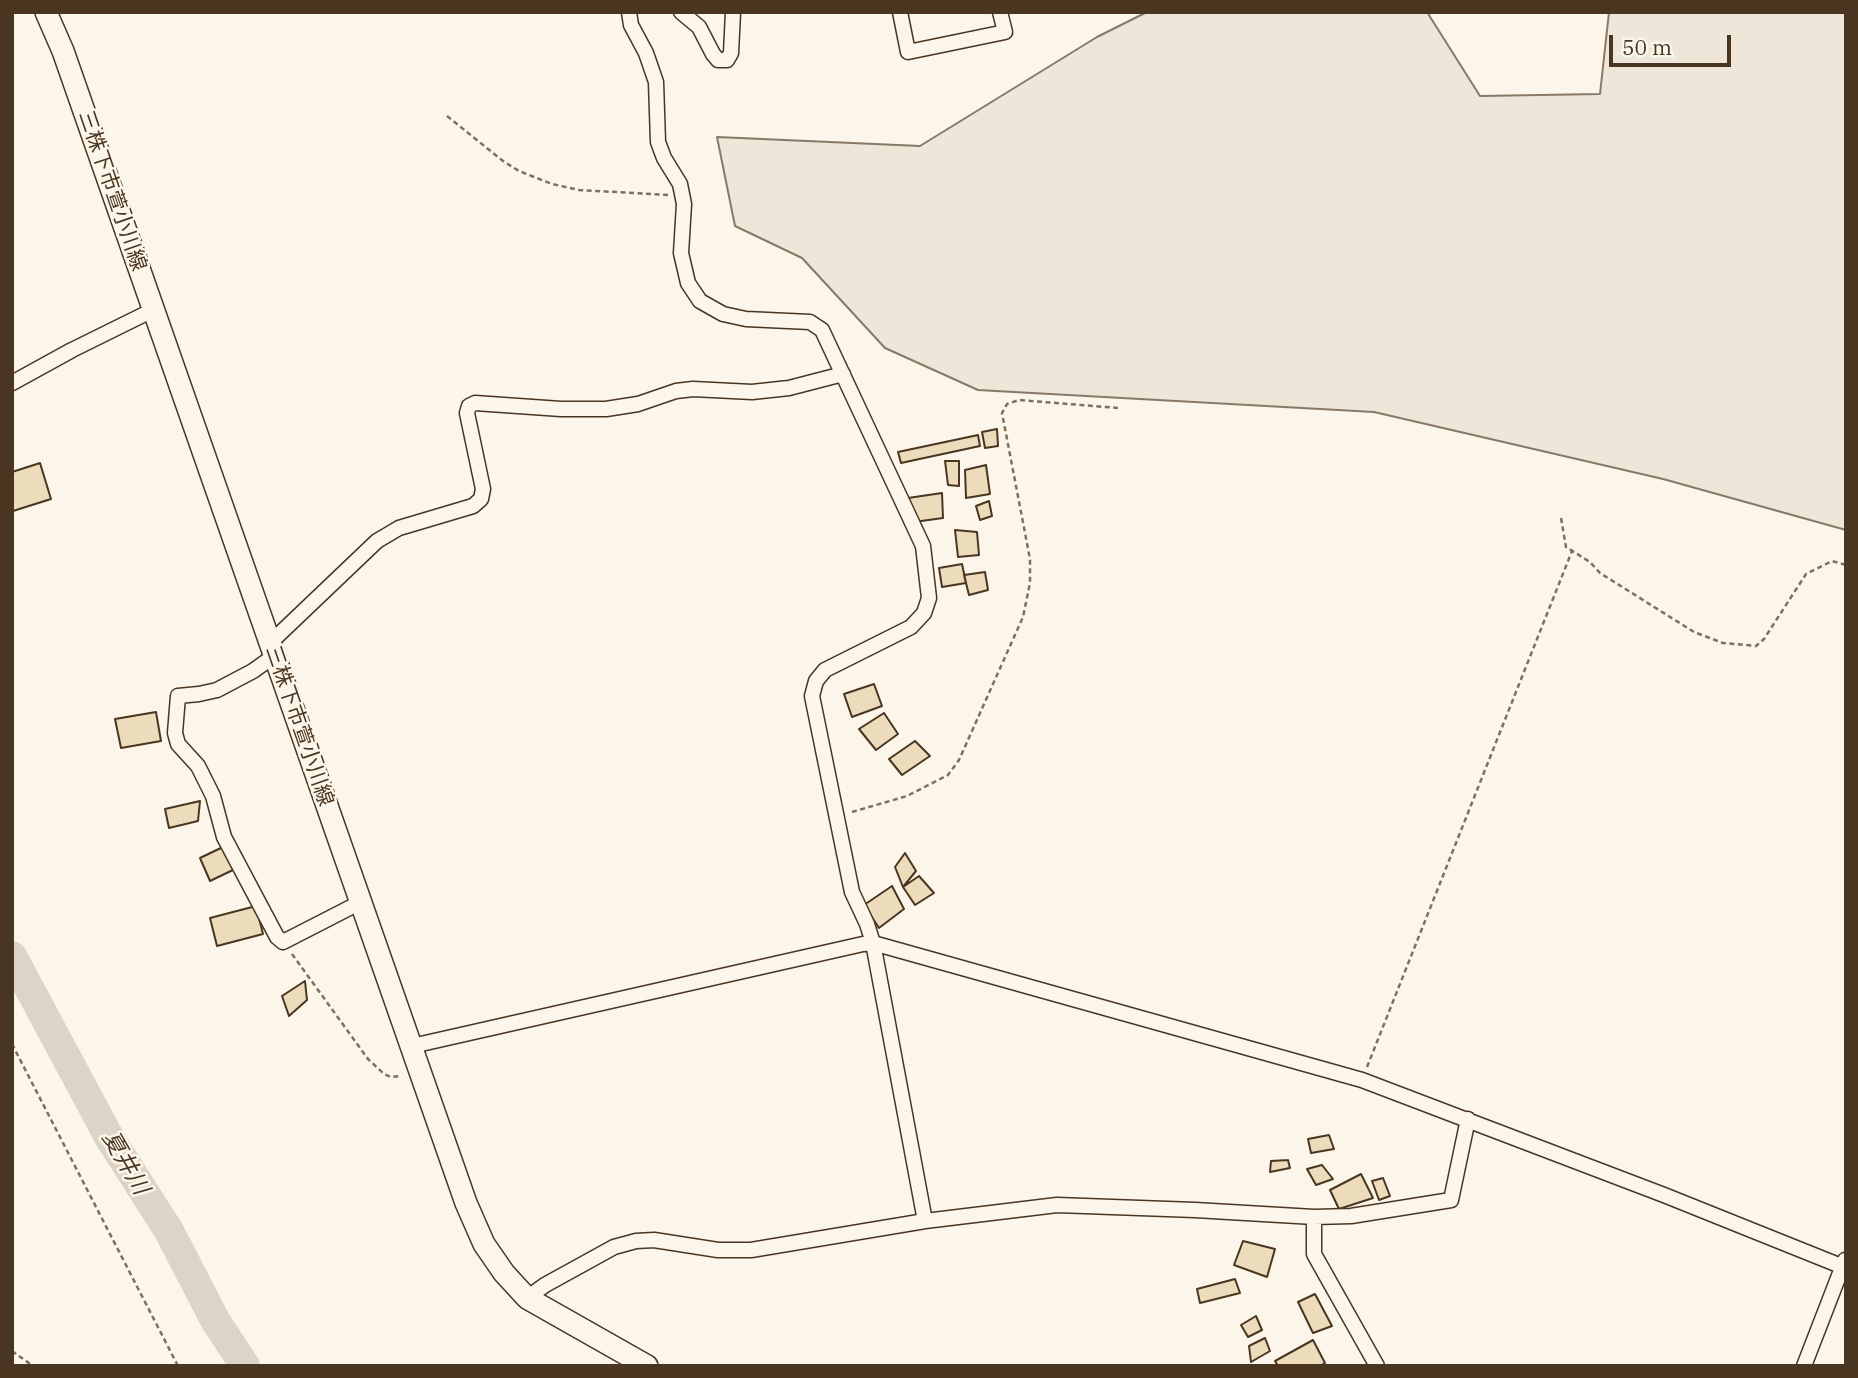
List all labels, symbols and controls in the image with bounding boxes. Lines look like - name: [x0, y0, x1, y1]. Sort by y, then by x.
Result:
- scale bar: [1613, 21, 1736, 65]
- text: 50 m: [1622, 33, 1672, 61]
- street label: 三株下市萱小川線: [73, 107, 151, 275]
- street label: 三株下市萱小川線: [260, 642, 338, 810]
- water label: 夏井川: [96, 1126, 154, 1200]

